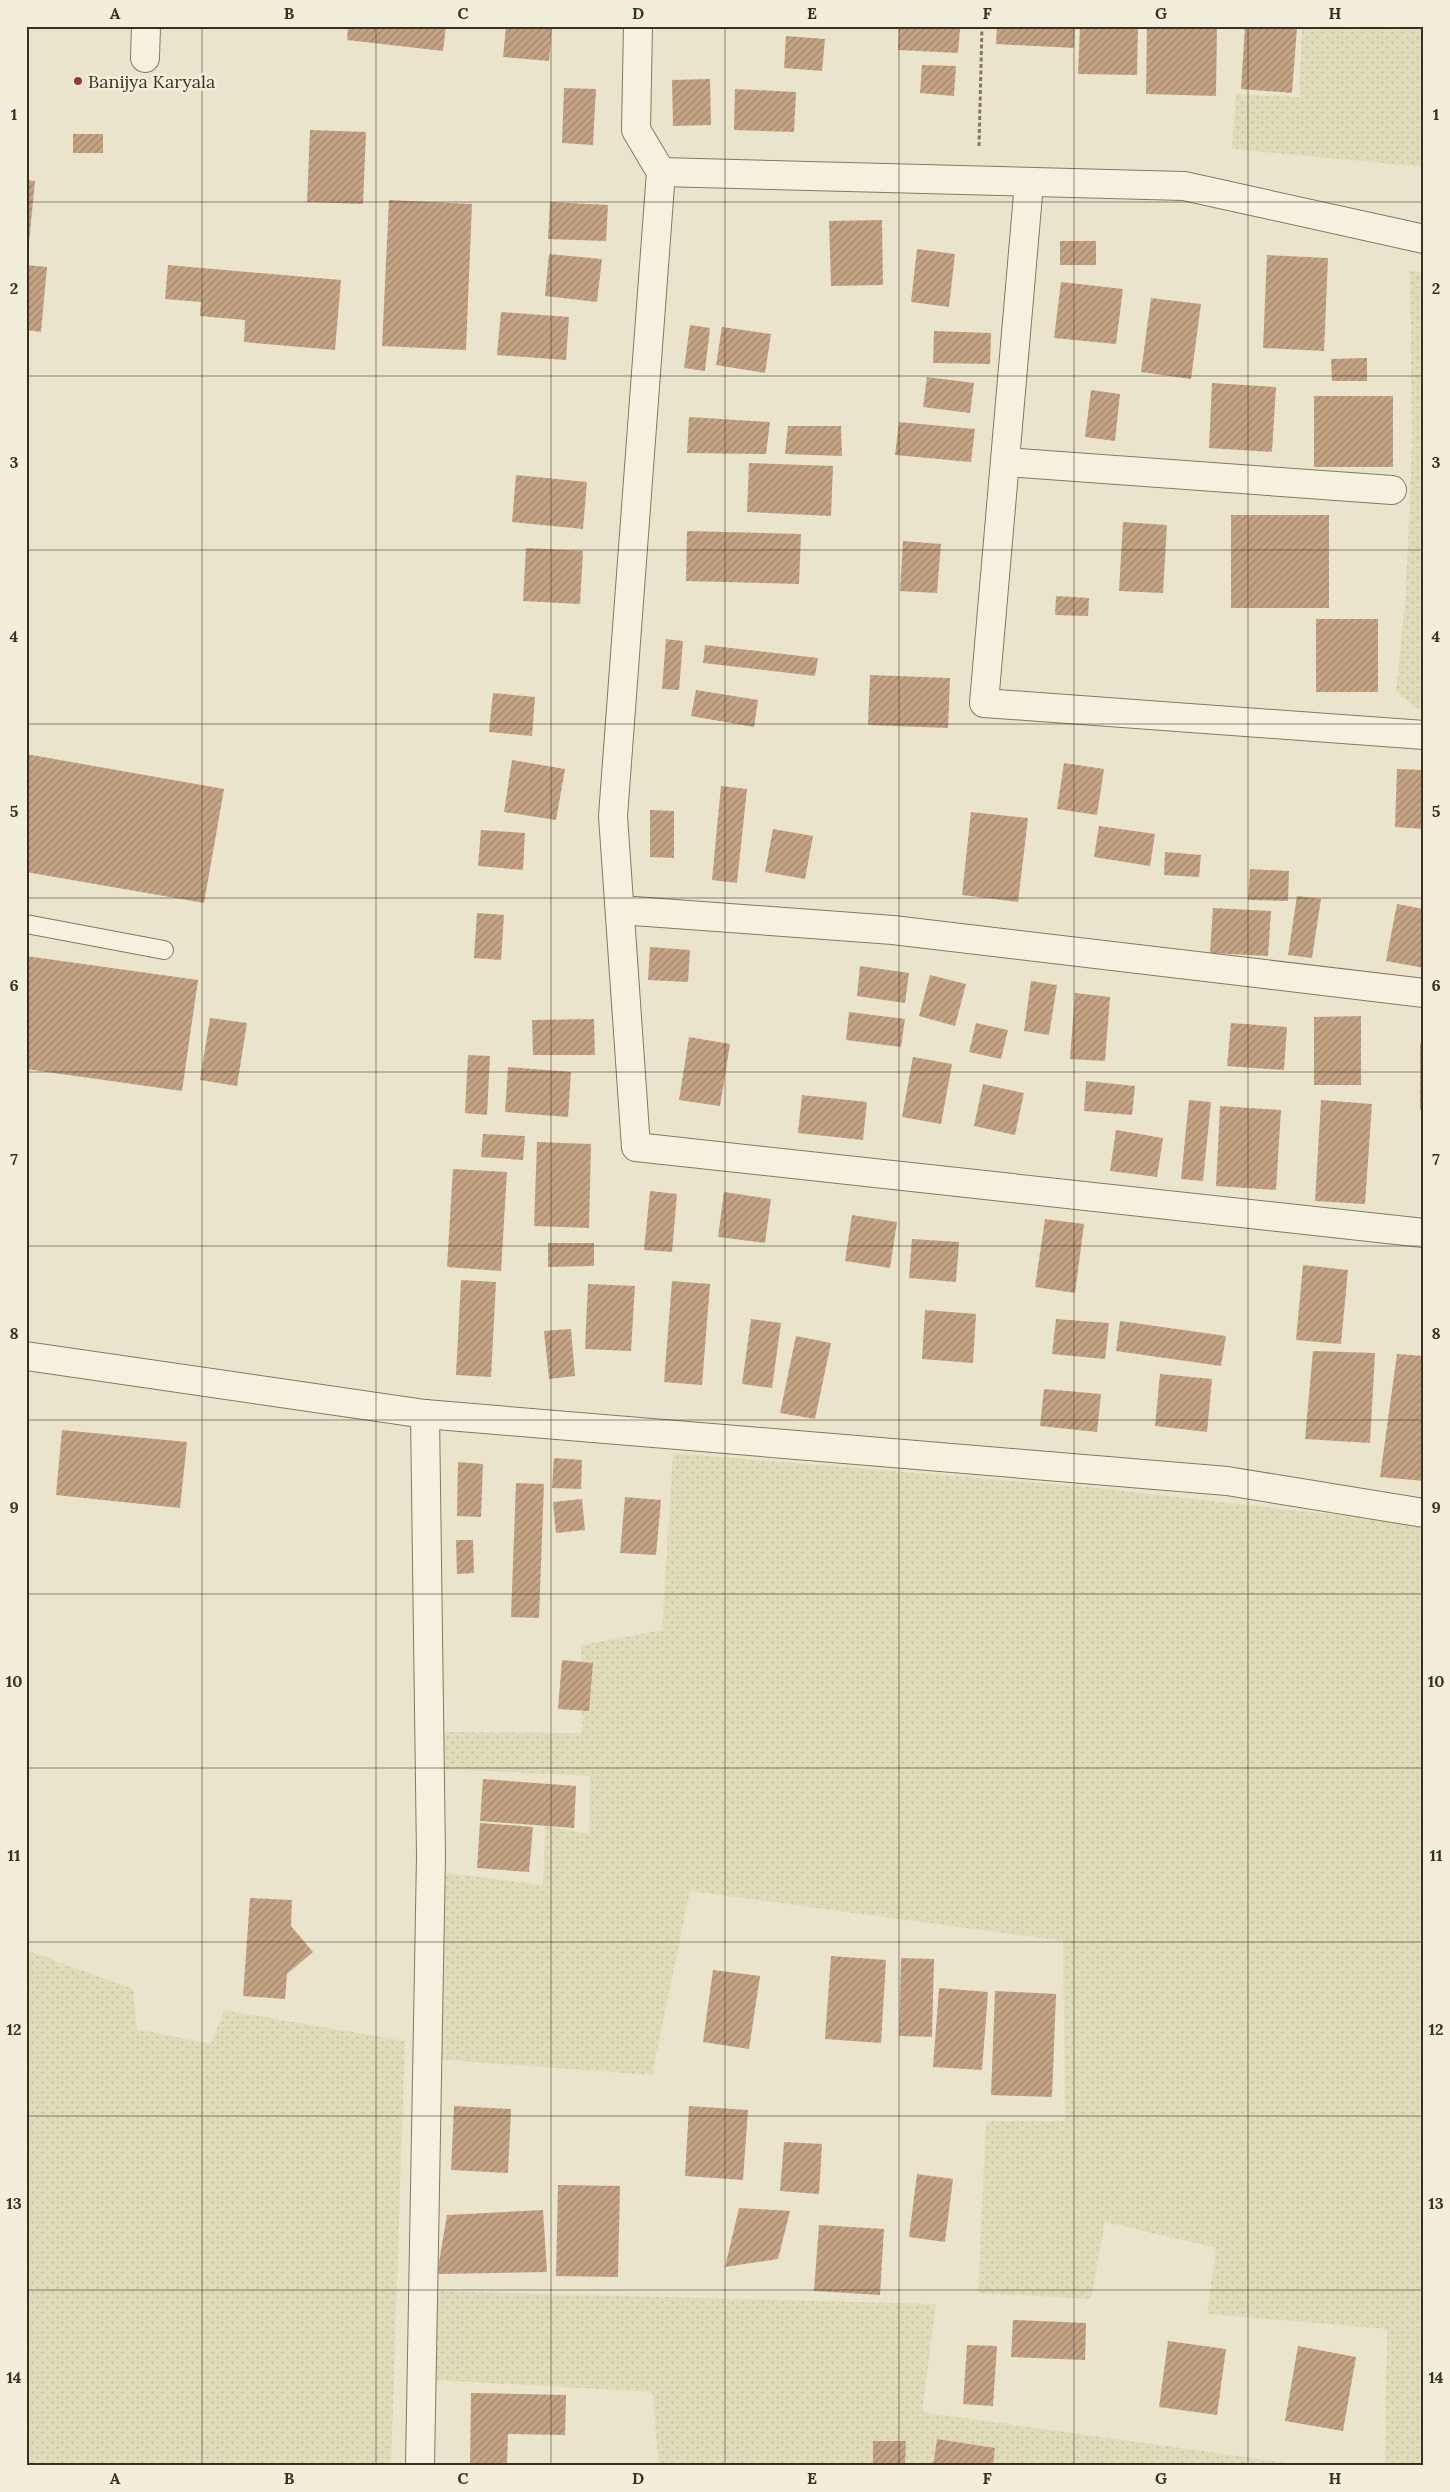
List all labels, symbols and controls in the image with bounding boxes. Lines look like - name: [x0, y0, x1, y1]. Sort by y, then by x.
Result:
- text: A: [110, 3, 121, 23]
- text: B: [284, 3, 295, 23]
- text: C: [457, 3, 469, 23]
- text: D: [632, 3, 644, 23]
- text: E: [807, 3, 817, 23]
- text: F: [982, 3, 992, 23]
- text: G: [1155, 3, 1167, 23]
- text: H: [1329, 3, 1342, 23]
- place label: Banijya Karyala: [88, 70, 215, 93]
- marker: Banijya Karyala: [72, 75, 84, 87]
- text: 1: [11, 104, 17, 124]
- text: 1: [1433, 104, 1439, 124]
- text: 2: [10, 278, 18, 298]
- text: 2: [1432, 278, 1440, 298]
- text: 3: [10, 452, 19, 472]
- text: 3: [1432, 452, 1441, 472]
- text: 4: [10, 626, 19, 646]
- text: 4: [1432, 626, 1441, 646]
- text: 5: [10, 801, 19, 821]
- text: 5: [1432, 801, 1441, 821]
- text: 6: [9, 975, 19, 995]
- text: 6: [1431, 975, 1441, 995]
- text: 7: [10, 1149, 18, 1169]
- text: 7: [1432, 1149, 1440, 1169]
- text: 8: [9, 1323, 19, 1343]
- text: 8: [1431, 1323, 1441, 1343]
- text: 9: [9, 1497, 19, 1517]
- text: 9: [1431, 1497, 1441, 1517]
- text: 10: [6, 1671, 22, 1691]
- text: 10: [1428, 1671, 1444, 1691]
- text: 11: [8, 1845, 21, 1865]
- text: 11: [1430, 1845, 1443, 1865]
- text: 12: [6, 2019, 22, 2039]
- text: 12: [1428, 2019, 1444, 2039]
- text: 13: [6, 2193, 22, 2213]
- text: 13: [1428, 2193, 1444, 2213]
- text: 14: [6, 2367, 22, 2387]
- text: 14: [1428, 2367, 1444, 2387]
- text: A: [110, 2468, 121, 2488]
- text: B: [284, 2468, 295, 2488]
- text: C: [457, 2468, 469, 2488]
- text: D: [632, 2468, 644, 2488]
- text: E: [807, 2468, 817, 2488]
- text: F: [982, 2468, 992, 2488]
- text: G: [1155, 2468, 1167, 2488]
- text: H: [1329, 2468, 1342, 2488]

